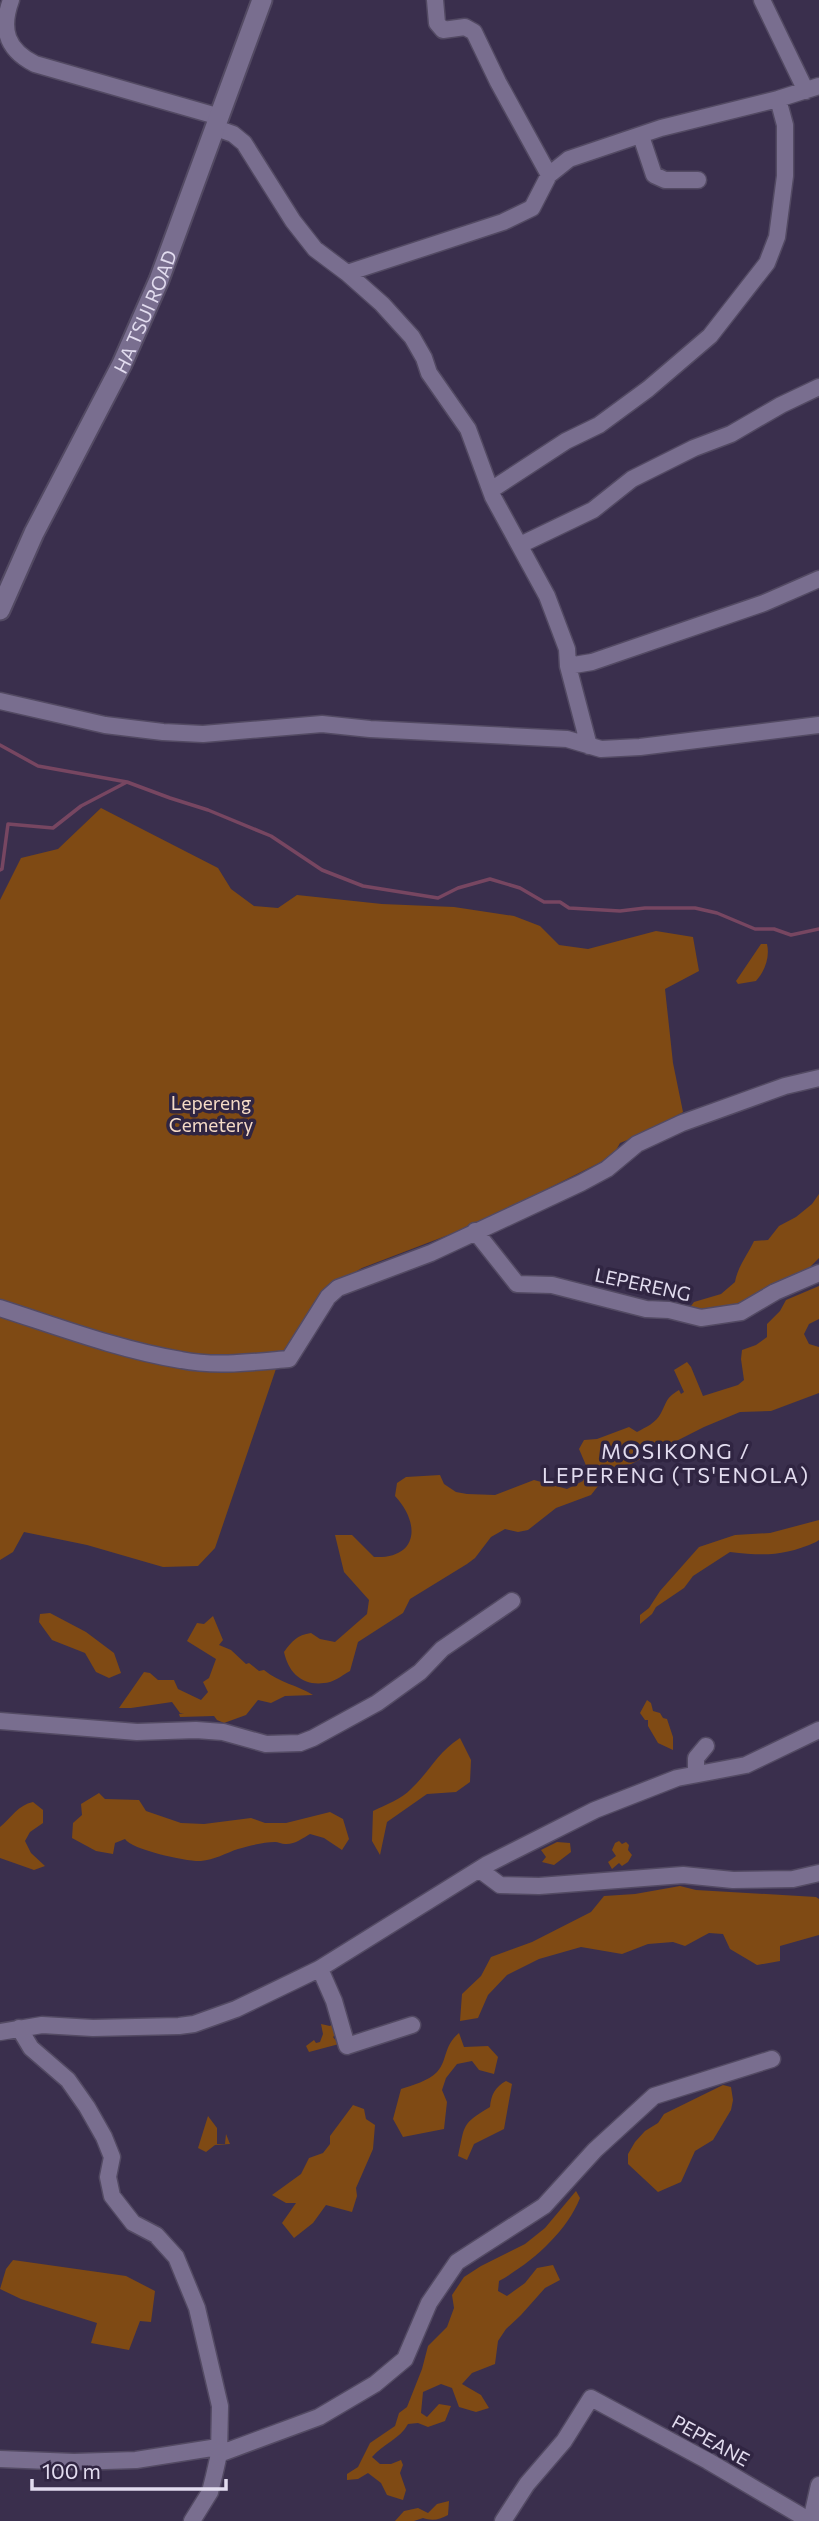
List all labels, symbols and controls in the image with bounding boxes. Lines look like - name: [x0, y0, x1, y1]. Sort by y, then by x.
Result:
- street label: HA TSUI ROAD: [108, 247, 181, 377]
- park label: Lepereng Cemetery: [169, 1091, 253, 1136]
- street label: LEPERENG: [593, 1263, 693, 1305]
- district label: MOSIKONG / LEPERENG (TS'ENOLA): [542, 1438, 810, 1487]
- street label: PEPEANE: [668, 2409, 754, 2471]
- scale bar: [32, 2448, 226, 2492]
- text: 100 m: [42, 2458, 101, 2483]

